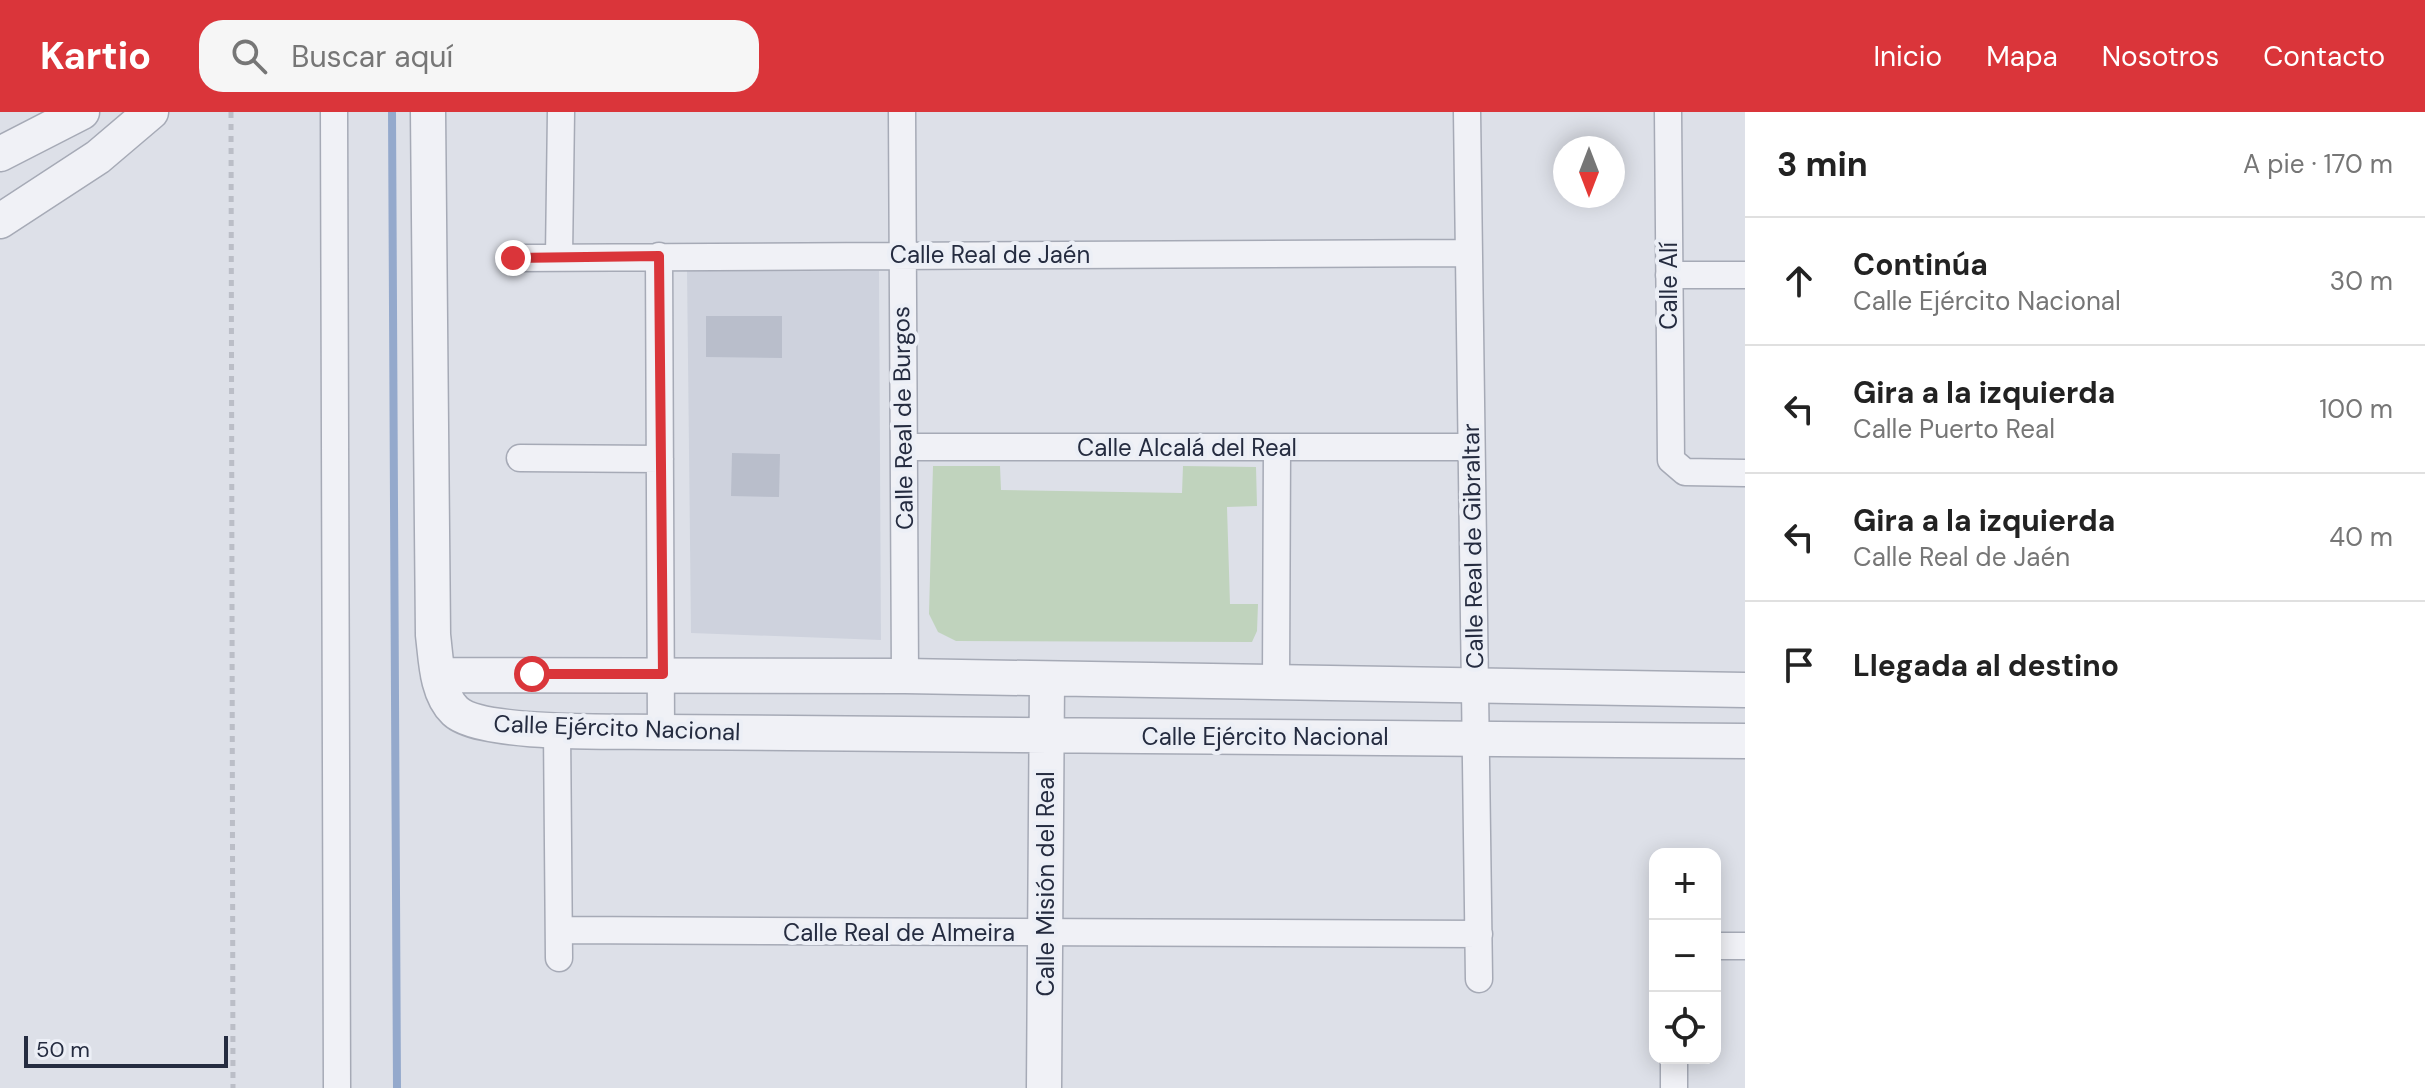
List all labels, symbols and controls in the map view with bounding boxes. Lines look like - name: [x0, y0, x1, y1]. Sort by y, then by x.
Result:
- search box: [199, 20, 759, 92]
- text: Kartio: [40, 31, 151, 81]
- icon: search: [227, 34, 271, 78]
- text: Buscar aquí: [291, 37, 453, 76]
- text: Inicio: [1873, 38, 1942, 75]
- text: Mapa: [1986, 38, 2058, 75]
- text: Nosotros: [2102, 38, 2219, 75]
- text: Contacto: [2263, 38, 2385, 75]
- north arrow: [1553, 136, 1625, 208]
- text: 3 min: [1777, 142, 1868, 187]
- text: A pie · 170 m: [2243, 147, 2393, 181]
- street label: Calle Real de Jaén: [890, 239, 1090, 270]
- route end: [495, 240, 531, 276]
- street label: Calle Alí: [1653, 242, 1684, 330]
- text: Continúa: [1853, 245, 1988, 284]
- icon: ahead: [1777, 259, 1821, 303]
- text: 30 m: [2330, 264, 2393, 298]
- text: Calle Ejército Nacional: [1853, 284, 2121, 318]
- street label: Calle Real de Burgos: [885, 306, 920, 530]
- text: Gira a la izquierda: [1853, 373, 2115, 412]
- icon: left: [1777, 387, 1821, 431]
- text: 100 m: [2319, 392, 2393, 426]
- text: Calle Puerto Real: [1853, 412, 2055, 446]
- street label: Calle Real de Gibraltar: [1455, 423, 1490, 669]
- street label: Calle Alcalá del Real: [1077, 432, 1297, 463]
- text: Gira a la izquierda: [1853, 501, 2115, 540]
- icon: left: [1777, 515, 1821, 559]
- text: 40 m: [2329, 520, 2393, 554]
- text: Calle Real de Jaén: [1853, 540, 2070, 574]
- icon: arrive: [1777, 643, 1821, 687]
- text: Llegada al destino: [1853, 646, 2119, 685]
- route start: [514, 656, 550, 692]
- street label: Calle Ejército Nacional: [493, 708, 741, 747]
- street label: Calle Ejército Nacional: [1141, 721, 1389, 752]
- street label: Calle Misión del Real: [1030, 771, 1061, 997]
- map controls: [1649, 848, 1721, 1064]
- button: +: [1649, 848, 1721, 920]
- street label: Calle Real de Almeira: [783, 917, 1015, 948]
- button: −: [1649, 920, 1721, 992]
- button: locate: [1649, 992, 1721, 1064]
- scale bar: [24, 1032, 228, 1068]
- text: 50 m: [36, 1035, 90, 1064]

